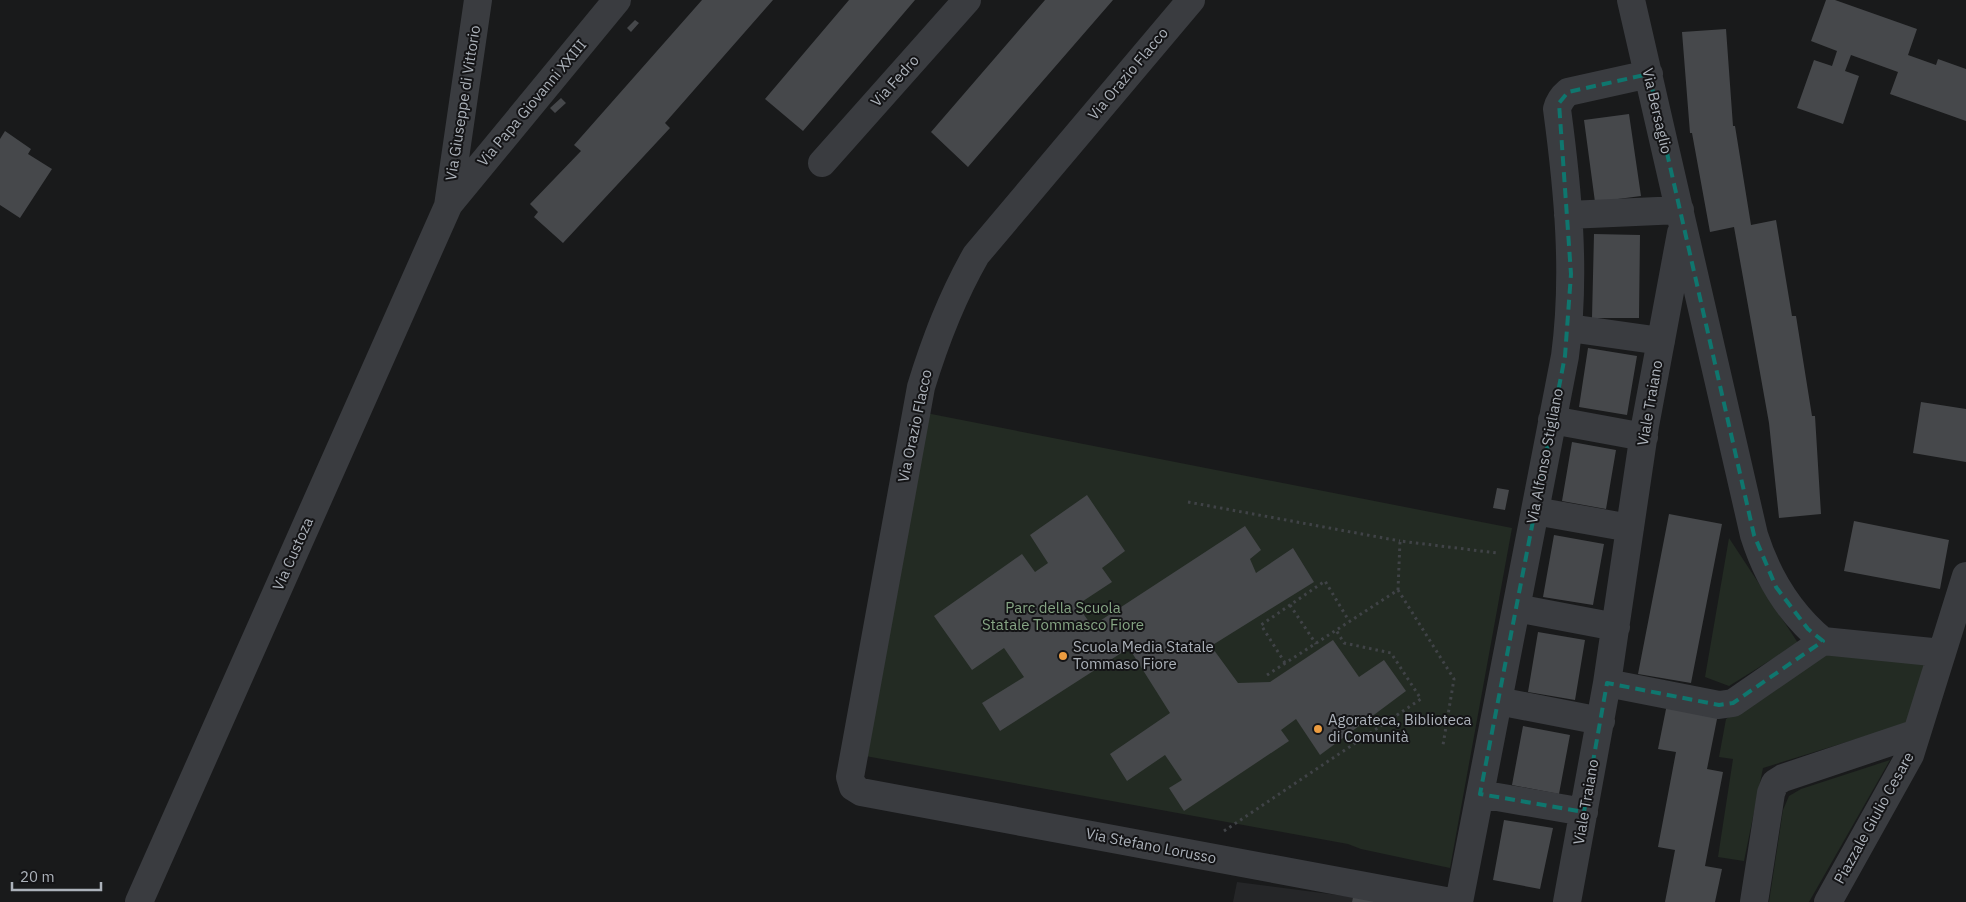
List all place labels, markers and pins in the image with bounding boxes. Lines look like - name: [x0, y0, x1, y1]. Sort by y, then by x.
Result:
- place label: Scuola Media Statale Tommaso Fiore: [1073, 637, 1214, 673]
- marker: Scuola Media Statale Tommaso Fiore: [1057, 650, 1069, 662]
- place label: Agorateca, Biblioteca di Comunità: [1328, 710, 1472, 746]
- marker: Agorateca, Biblioteca di Comunità: [1312, 723, 1324, 735]

